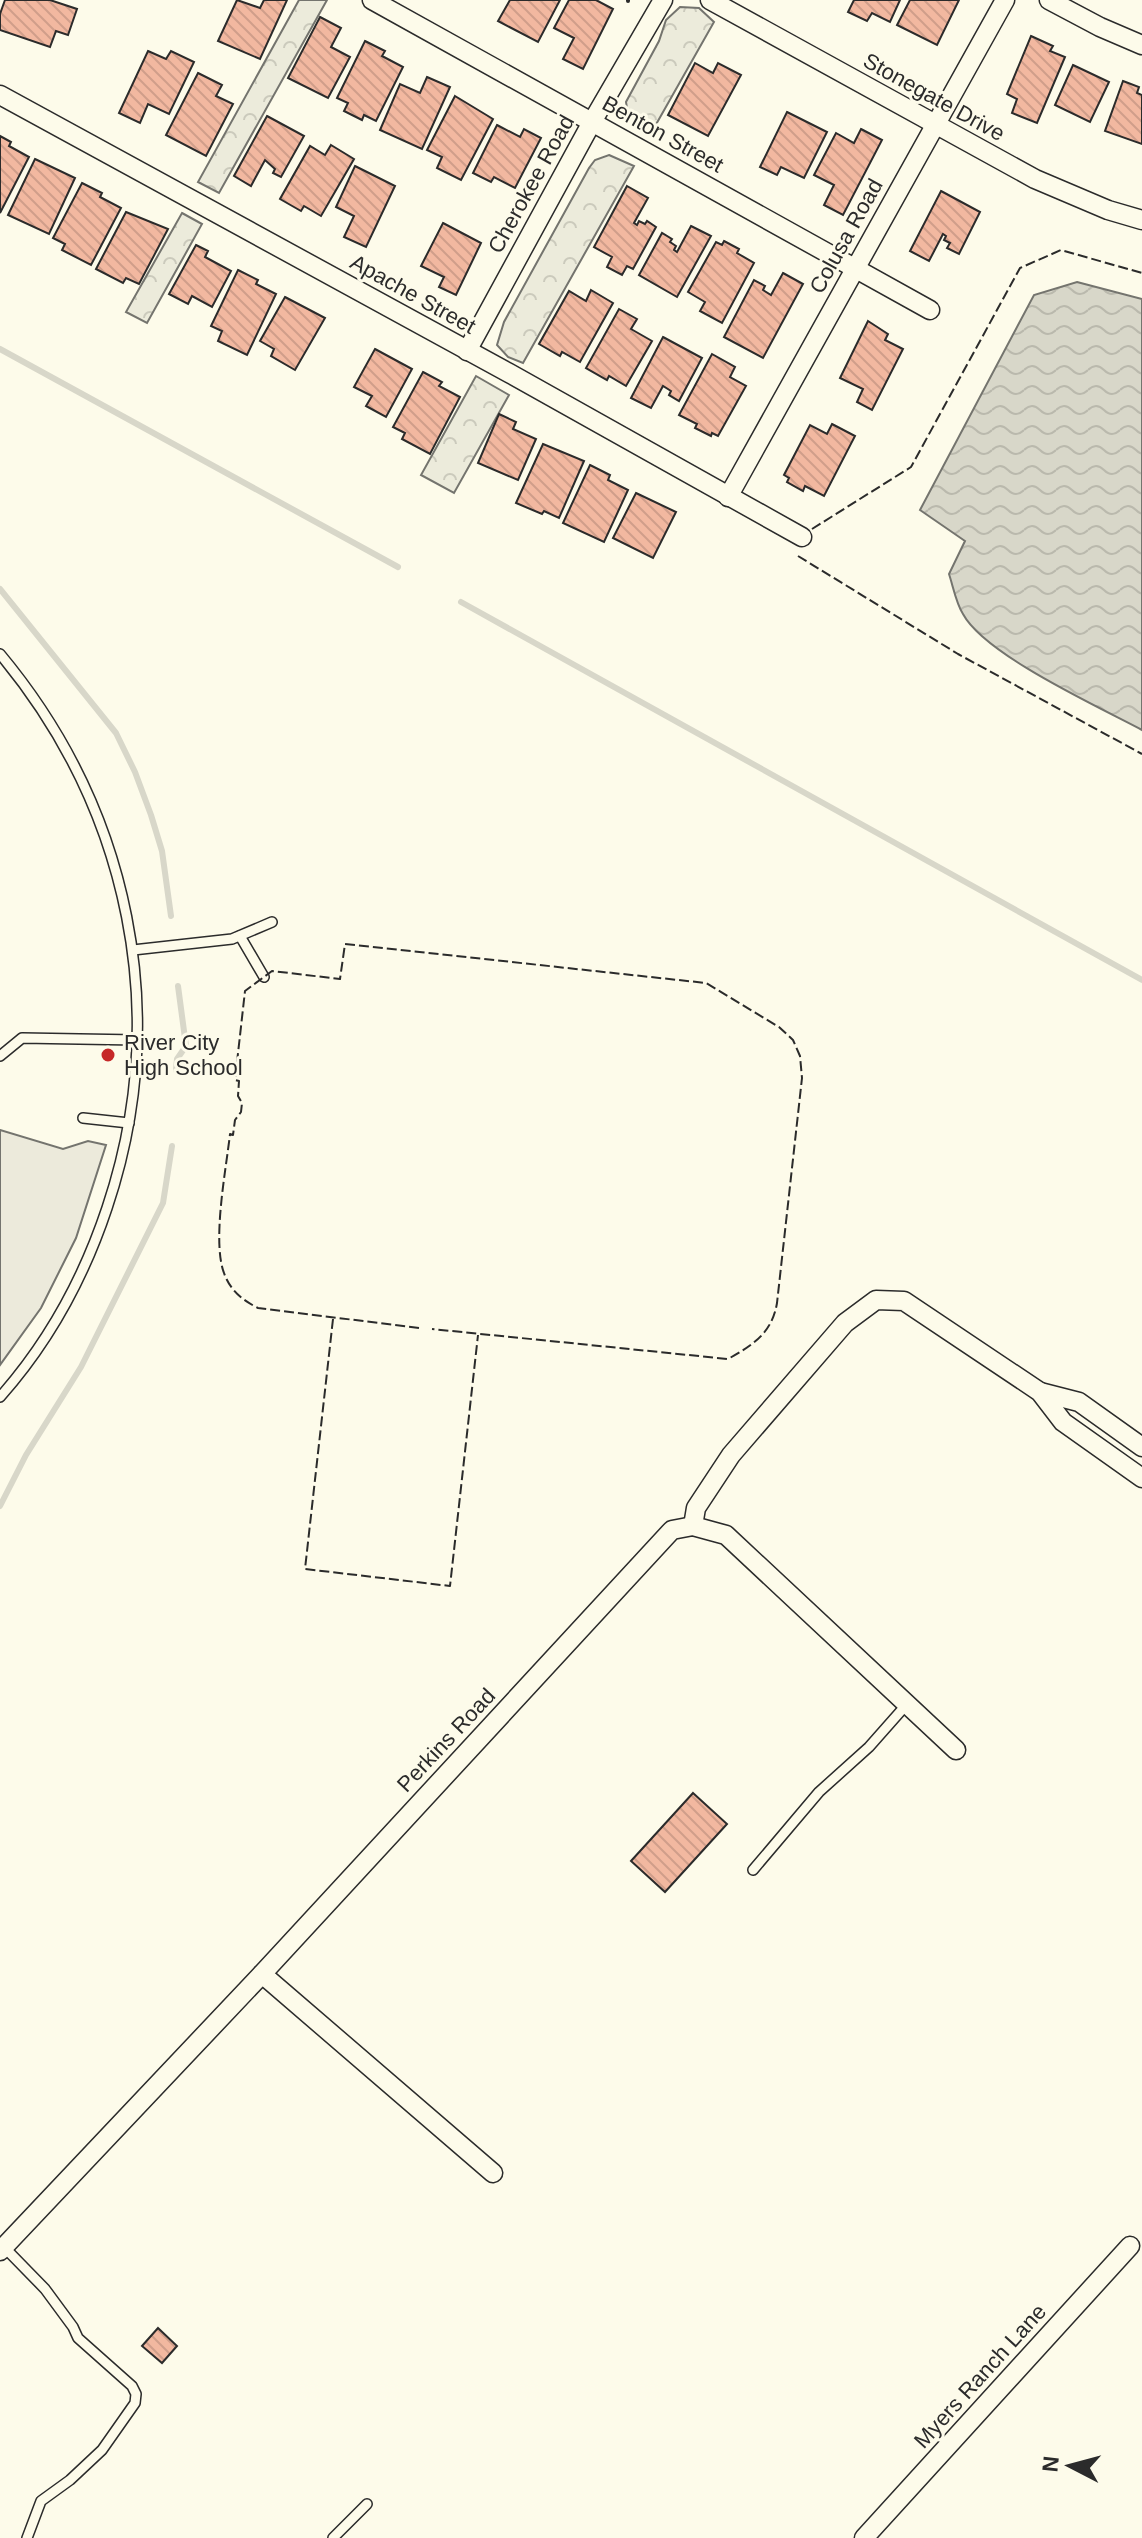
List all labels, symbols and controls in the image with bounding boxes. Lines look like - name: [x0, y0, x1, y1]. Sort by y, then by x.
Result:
- street label: Stonegate Drive: [859, 48, 1009, 146]
- street label: Benton Street: [598, 90, 728, 178]
- street label: Cherokee Road: [483, 111, 579, 257]
- street label: Colusa Road: [804, 174, 888, 298]
- street label: Apache Street: [346, 249, 480, 339]
- place label: River City High School: [124, 1030, 243, 1080]
- marker: River City High School: [99, 1046, 117, 1064]
- street label: Perkins Road: [392, 1683, 500, 1797]
- street label: Myers Ranch Lane: [909, 2299, 1051, 2453]
- north arrow: [1030, 2426, 1110, 2506]
- text: N: [1037, 2455, 1064, 2473]

